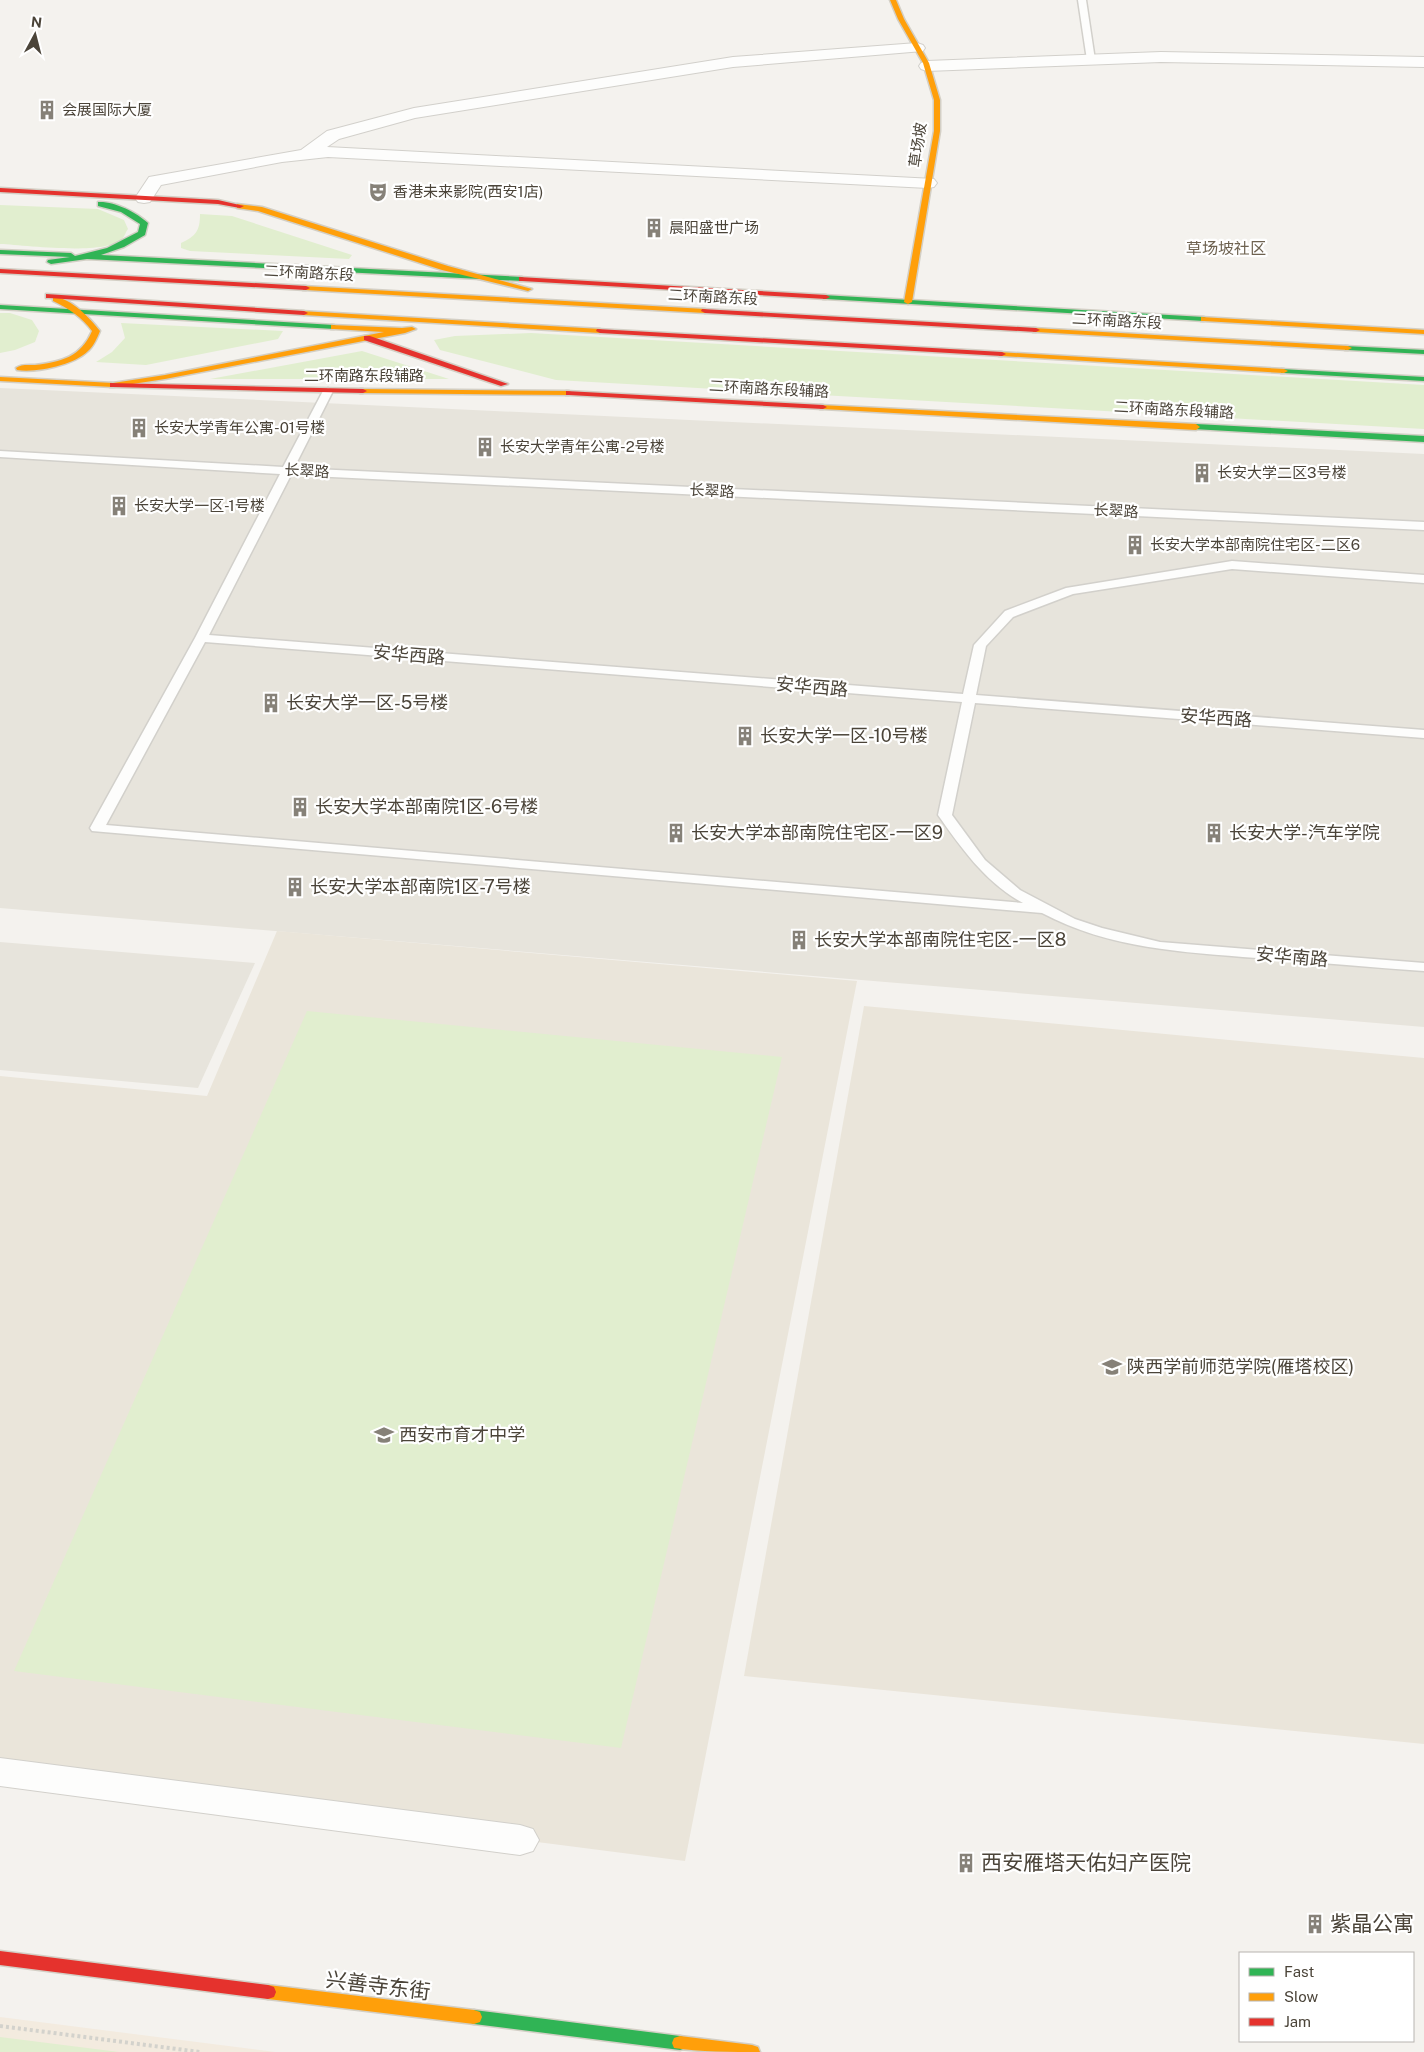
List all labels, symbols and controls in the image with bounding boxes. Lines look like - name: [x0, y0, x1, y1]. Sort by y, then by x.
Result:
- north arrow: [10, 10, 60, 60]
- text: N: [30, 13, 43, 31]
- building icon: 会展国际大厦: [36, 99, 58, 121]
- place label: 会展国际大厦: [62, 101, 152, 118]
- street label: 草场坡: [906, 121, 929, 168]
- theatre icon: 香港未来影院(西安1店): [367, 181, 389, 203]
- place label: 香港未来影院(西安1店): [393, 183, 543, 200]
- building icon: 晨阳盛世广场: [643, 217, 665, 239]
- place label: 晨阳盛世广场: [669, 219, 759, 236]
- district label: 草场坡社区: [1186, 239, 1266, 258]
- street label: 二环南路东段: [264, 262, 354, 283]
- street label: 二环南路东段: [668, 286, 758, 307]
- street label: 二环南路东段: [1072, 310, 1162, 331]
- street label: 二环南路东段辅路: [304, 367, 424, 384]
- street label: 二环南路东段辅路: [709, 377, 829, 400]
- street label: 二环南路东段辅路: [1114, 398, 1234, 421]
- building icon: 长安大学青年公寓-01号楼: [128, 417, 150, 439]
- place label: 长安大学青年公寓-01号楼: [154, 419, 325, 436]
- building icon: 长安大学青年公寓-2号楼: [474, 436, 496, 458]
- place label: 长安大学青年公寓-2号楼: [500, 438, 665, 455]
- street label: 长翠路: [284, 461, 330, 480]
- building icon: 长安大学二区3号楼: [1191, 462, 1213, 484]
- place label: 长安大学二区3号楼: [1217, 464, 1346, 481]
- street label: 长翠路: [689, 481, 735, 500]
- building icon: 长安大学一区-1号楼: [108, 495, 130, 517]
- place label: 长安大学一区-1号楼: [134, 497, 265, 514]
- street label: 长翠路: [1093, 501, 1139, 520]
- building icon: 长安大学本部南院住宅区-二区6: [1124, 534, 1146, 556]
- place label: 长安大学本部南院住宅区-二区6: [1150, 536, 1360, 553]
- street label: 安华西路: [372, 641, 446, 668]
- street label: 安华西路: [775, 673, 849, 700]
- building icon: 长安大学一区-5号楼: [260, 692, 282, 714]
- place label: 长安大学一区-5号楼: [286, 692, 448, 713]
- street label: 安华西路: [1179, 705, 1253, 730]
- building icon: 长安大学一区-10号楼: [734, 725, 756, 747]
- place label: 长安大学一区-10号楼: [760, 725, 928, 746]
- building icon: 长安大学本部南院1区-6号楼: [289, 796, 311, 818]
- place label: 长安大学本部南院1区-6号楼: [315, 796, 538, 817]
- building icon: 长安大学本部南院住宅区-一区9: [665, 822, 687, 844]
- place label: 长安大学本部南院住宅区-一区9: [691, 822, 943, 843]
- building icon: 长安大学-汽车学院: [1203, 822, 1225, 844]
- place label: 长安大学-汽车学院: [1229, 822, 1380, 843]
- building icon: 长安大学本部南院1区-7号楼: [284, 876, 306, 898]
- place label: 长安大学本部南院1区-7号楼: [310, 876, 531, 897]
- building icon: 长安大学本部南院住宅区-一区8: [788, 929, 810, 951]
- place label: 长安大学本部南院住宅区-一区8: [814, 929, 1066, 950]
- street label: 安华南路: [1255, 943, 1329, 970]
- school or university icon: 陕西学前师范学院(雁塔校区): [1101, 1356, 1123, 1378]
- place label: 陕西学前师范学院(雁塔校区): [1127, 1356, 1354, 1377]
- school or university icon: 西安市育才中学: [373, 1424, 395, 1446]
- place label: 西安市育才中学: [399, 1424, 525, 1445]
- place label: 西安雁塔天佑妇产医院: [981, 1850, 1191, 1875]
- building icon: 西安雁塔天佑妇产医院: [955, 1852, 977, 1874]
- place label: 紫晶公寓: [1330, 1911, 1414, 1936]
- building icon: 紫晶公寓: [1304, 1913, 1326, 1935]
- legend: [1239, 1952, 1414, 2042]
- text: Fast: [1284, 1963, 1314, 1980]
- street label: 兴善寺东街: [324, 1967, 432, 2004]
- text: Slow: [1284, 1988, 1319, 2005]
- text: Jam: [1284, 2013, 1311, 2030]

